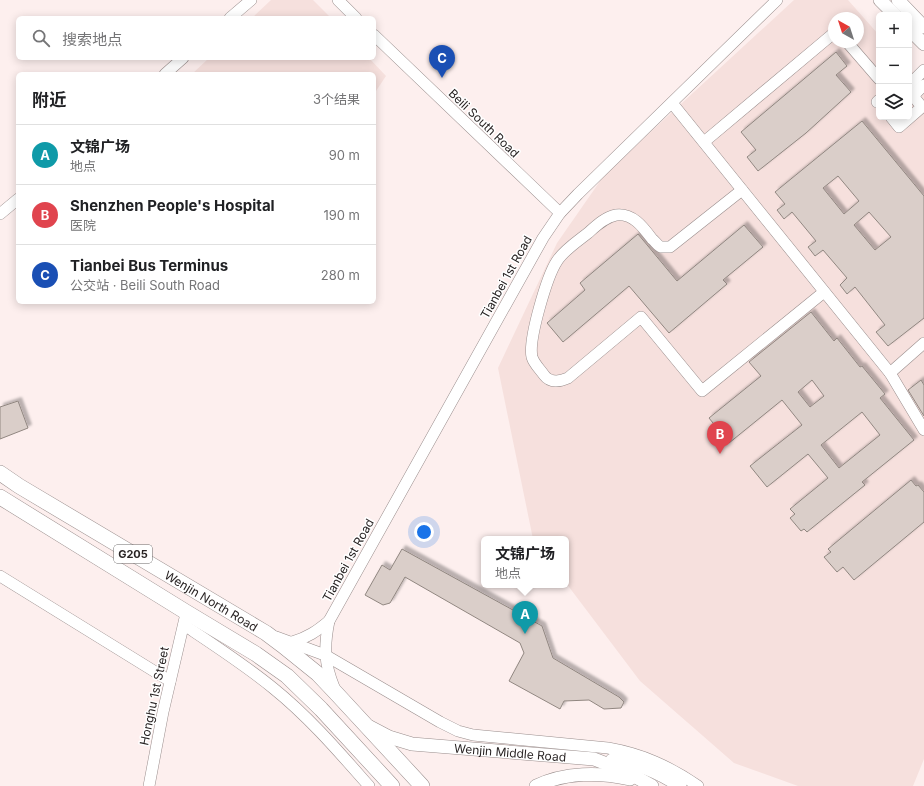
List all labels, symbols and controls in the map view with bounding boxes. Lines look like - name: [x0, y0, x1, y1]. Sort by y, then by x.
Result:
- north arrow: [828, 12, 864, 48]
- map controls: [876, 12, 912, 120]
- button: +: [876, 12, 912, 48]
- search box: [16, 16, 376, 60]
- icon: search: [30, 27, 52, 49]
- text: 搜索地点: [62, 30, 122, 49]
- pin: C: [429, 45, 455, 78]
- button: −: [876, 48, 912, 84]
- button: layers: [876, 84, 912, 120]
- street label: Beili South Road: [446, 86, 522, 160]
- text: 附近: [32, 90, 66, 110]
- text: 3个结果: [313, 91, 360, 107]
- text: 文锦广场: [70, 137, 130, 156]
- text: A: [40, 147, 50, 163]
- text: 90 m: [329, 147, 360, 163]
- text: 地点: [70, 158, 96, 174]
- text: Shenzhen People's Hospital: [70, 196, 275, 215]
- text: B: [41, 207, 49, 223]
- text: 190 m: [323, 207, 360, 223]
- text: 医院: [70, 217, 96, 233]
- street label: Tianbei 1st Road: [477, 233, 535, 321]
- text: Tianbei Bus Terminus: [70, 256, 228, 275]
- text: C: [40, 267, 50, 283]
- text: 280 m: [321, 267, 360, 283]
- text: 公交站 · Beili South Road: [70, 277, 220, 293]
- pin: B: [707, 421, 733, 454]
- street label: Tianbei 1st Road: [319, 516, 377, 604]
- your location: [414, 522, 434, 542]
- popup: [481, 536, 569, 588]
- text: 文锦广场: [495, 544, 555, 563]
- road number: G205: [114, 545, 152, 563]
- text: 地点: [495, 565, 521, 581]
- street label: Wenjin North Road: [162, 567, 261, 634]
- pin: A: [512, 601, 538, 634]
- street label: Honghu 1st Street: [136, 645, 172, 747]
- street label: Wenjin Middle Road: [454, 740, 567, 764]

